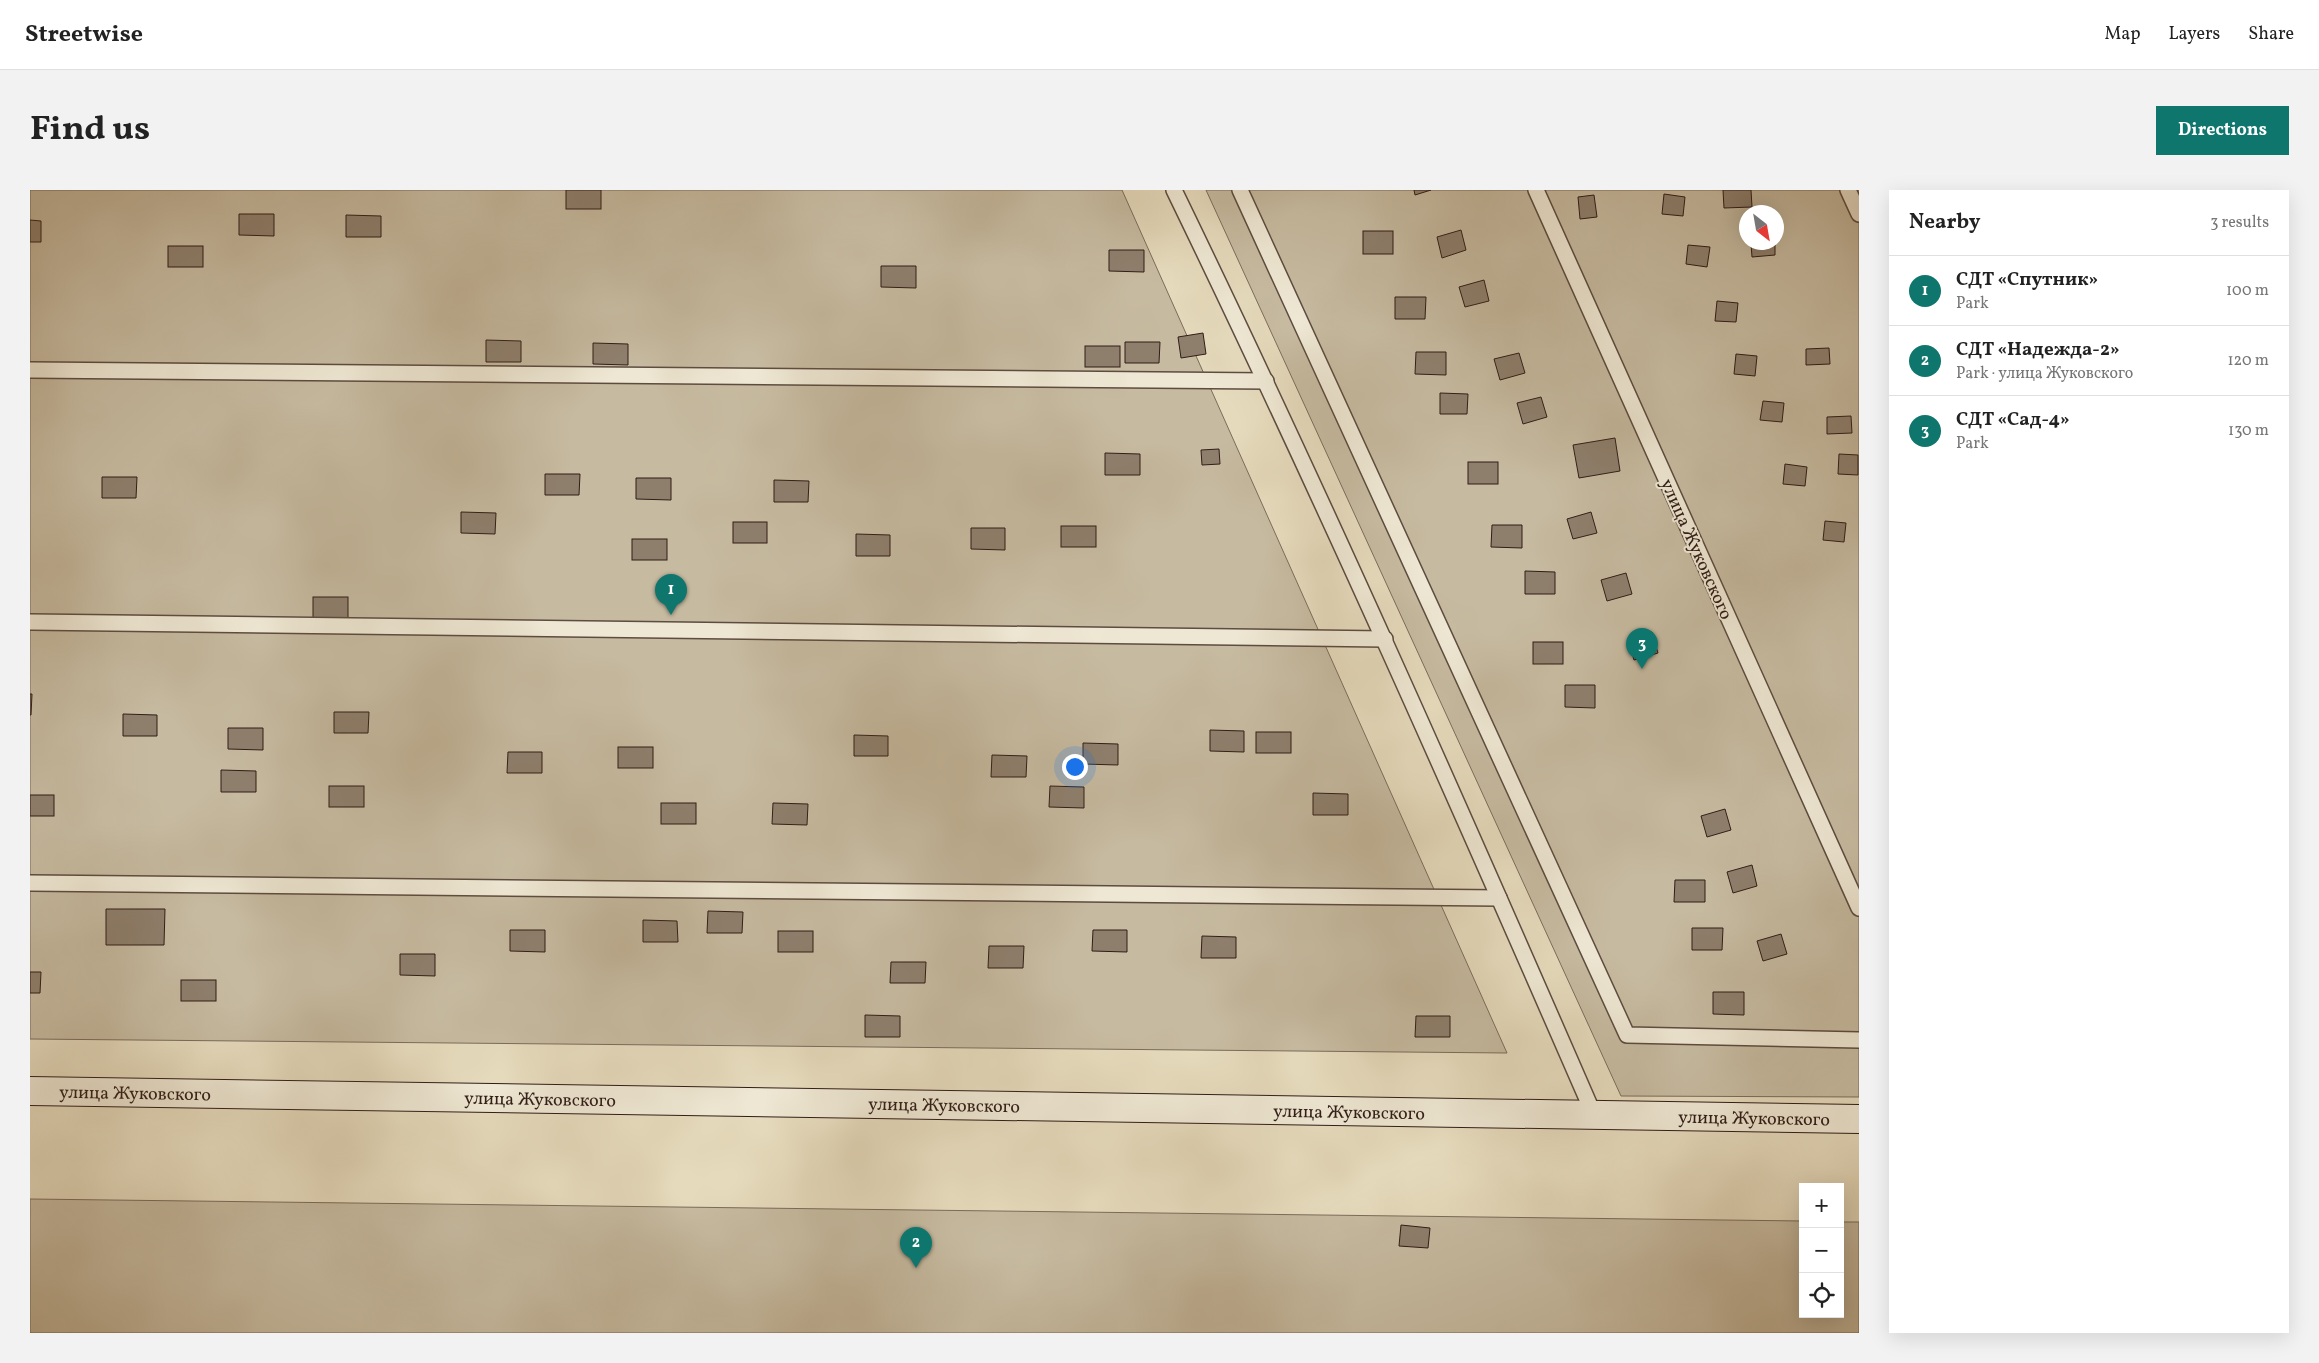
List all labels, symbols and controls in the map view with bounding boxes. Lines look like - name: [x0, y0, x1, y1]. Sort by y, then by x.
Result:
- text: Streetwise: [25, 18, 143, 52]
- text: Map: [2104, 22, 2140, 47]
- text: Layers: [2168, 22, 2220, 47]
- text: Share: [2248, 22, 2294, 47]
- text: Find us: [30, 106, 150, 154]
- button: Directions: [2156, 106, 2289, 155]
- north arrow: [1739, 205, 1784, 250]
- text: Nearby: [1909, 208, 1980, 237]
- text: 3 results: [2210, 212, 2269, 234]
- text: СДТ «Спутник»: [1956, 267, 2098, 293]
- text: 1: [1922, 280, 1928, 302]
- text: 100 m: [2226, 280, 2269, 302]
- text: Park: [1956, 293, 1989, 315]
- text: СДТ «Надежда-2»: [1956, 337, 2120, 363]
- text: 2: [1921, 350, 1929, 372]
- text: 120 m: [2227, 350, 2269, 372]
- text: Park · улица Жуковского: [1956, 363, 2133, 385]
- text: СДТ «Сад-4»: [1956, 407, 2070, 433]
- text: 3: [1921, 420, 1929, 442]
- text: 130 m: [2228, 420, 2269, 442]
- text: Park: [1956, 433, 1989, 455]
- street label: улица Жуковского: [1653, 475, 1738, 624]
- pin: 1: [655, 574, 687, 615]
- pin: 3: [1626, 628, 1658, 669]
- your location: [1062, 754, 1088, 780]
- street label: улица Жуковского: [59, 1081, 211, 1108]
- street label: улица Жуковского: [464, 1087, 616, 1114]
- street label: улица Жуковского: [868, 1093, 1020, 1120]
- street label: улица Жуковского: [1273, 1100, 1425, 1127]
- street label: улица Жуковского: [1678, 1106, 1830, 1133]
- map controls: [1799, 1183, 1844, 1318]
- button: +: [1799, 1183, 1844, 1228]
- pin: 2: [900, 1227, 932, 1268]
- button: −: [1799, 1228, 1844, 1273]
- button: locate: [1799, 1273, 1844, 1318]

